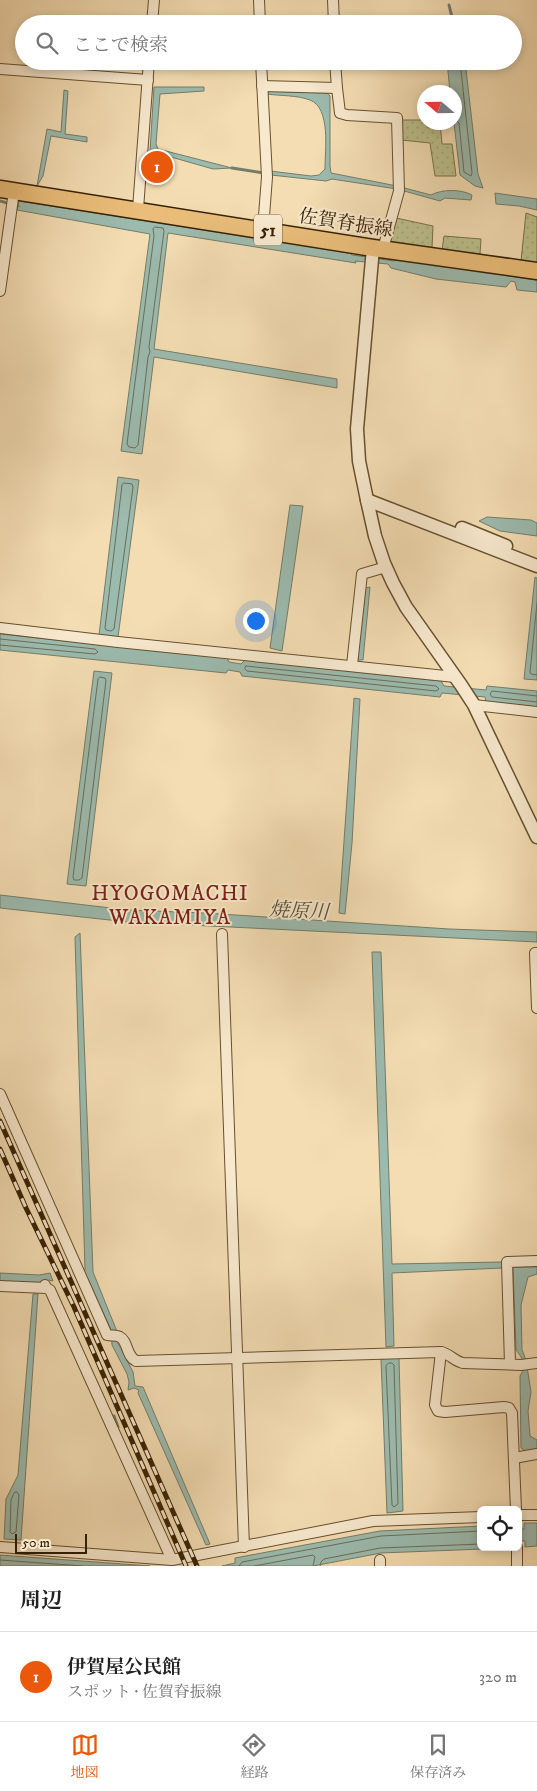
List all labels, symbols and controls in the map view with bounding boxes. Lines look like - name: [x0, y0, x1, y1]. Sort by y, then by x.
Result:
- search box: [15, 15, 522, 70]
- icon: search: [33, 29, 61, 57]
- text: ここで検索: [73, 34, 168, 57]
- north arrow: [417, 85, 462, 130]
- pin: 1: [141, 148, 173, 186]
- street label: 佐賀脊振線: [297, 205, 394, 242]
- road number: 51: [254, 214, 282, 246]
- your location: [243, 608, 269, 634]
- district label: HYOGOMACHI WAKAMIYA: [91, 881, 249, 931]
- water label: 焼原川: [268, 897, 332, 926]
- map controls: [477, 1506, 522, 1551]
- button: locate: [477, 1506, 522, 1551]
- scale bar: [15, 1531, 88, 1554]
- text: 50 m: [22, 1534, 50, 1552]
- text: 周辺: [20, 1588, 62, 1614]
- text: 伊賀屋公民館: [67, 1656, 181, 1679]
- text: 1: [33, 1667, 39, 1687]
- text: 320 m: [479, 1667, 517, 1687]
- text: スポット · 佐賀脊振線: [67, 1682, 222, 1702]
- tab: 地図: [71, 1731, 99, 1782]
- tab: 経路: [240, 1731, 268, 1782]
- tab: 保存済み: [410, 1731, 466, 1782]

